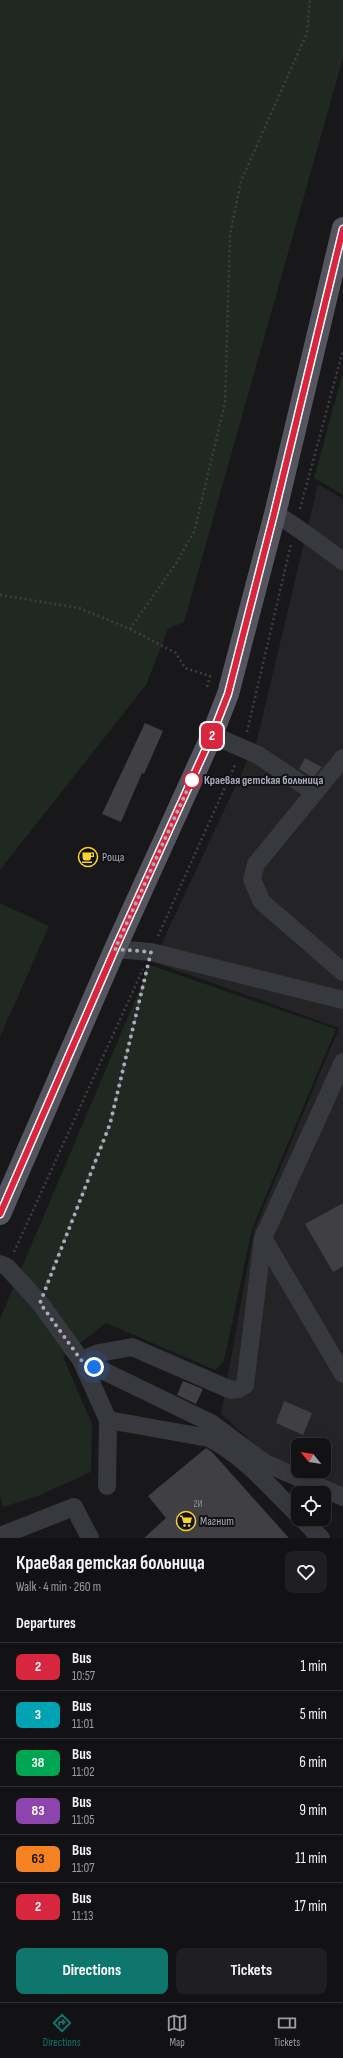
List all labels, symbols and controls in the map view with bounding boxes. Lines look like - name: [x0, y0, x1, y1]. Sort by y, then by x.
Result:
- line badge: 2: [199, 723, 225, 749]
- text: 2: [209, 727, 215, 744]
- marker: Краевая детская больница: [183, 771, 201, 789]
- place label: Краевая детская больница: [204, 773, 323, 788]
- cafe icon: Роща: [77, 846, 99, 868]
- place label: Роща: [102, 850, 125, 865]
- your location: [84, 1357, 104, 1377]
- north arrow: [291, 1438, 331, 1478]
- map controls: [291, 1438, 331, 1526]
- button: locate: [291, 1486, 331, 1526]
- house number: 2И: [193, 1498, 203, 1510]
- supermarket icon: Магнит: [175, 1510, 197, 1532]
- place label: Магнит: [200, 1514, 234, 1529]
- button: heart: [285, 1551, 327, 1593]
- text: Краевая детская больница: [16, 1552, 205, 1575]
- text: Walk · 4 min · 260 m: [16, 1579, 101, 1595]
- text: Departures: [16, 1614, 76, 1633]
- text: Bus: [72, 1649, 91, 1668]
- text: 1 min: [301, 1657, 327, 1676]
- text: 2: [35, 1658, 41, 1675]
- text: 10:57: [72, 1668, 95, 1684]
- text: Bus: [72, 1697, 91, 1716]
- text: 5 min: [300, 1705, 327, 1724]
- text: 3: [35, 1706, 41, 1723]
- text: 11:01: [72, 1716, 94, 1732]
- text: Bus: [72, 1745, 91, 1764]
- text: 6 min: [299, 1753, 327, 1772]
- text: 38: [32, 1754, 44, 1771]
- text: 11:02: [72, 1764, 95, 1780]
- text: Bus: [72, 1793, 91, 1812]
- text: 9 min: [299, 1801, 327, 1820]
- text: 83: [32, 1802, 44, 1819]
- text: 11:05: [72, 1812, 95, 1828]
- text: Bus: [72, 1841, 91, 1860]
- text: 11 min: [295, 1849, 327, 1868]
- text: 63: [32, 1850, 44, 1867]
- text: 11:07: [72, 1860, 95, 1876]
- text: Bus: [72, 1889, 91, 1908]
- text: 17 min: [295, 1897, 327, 1916]
- text: 2: [35, 1898, 41, 1915]
- text: 11:13: [72, 1908, 94, 1924]
- button: Directions: [16, 1948, 168, 1994]
- button: Tickets: [176, 1948, 327, 1994]
- tab: Directions: [43, 2012, 81, 2049]
- tab: Map: [166, 2012, 188, 2049]
- tab: Tickets: [274, 2012, 300, 2049]

